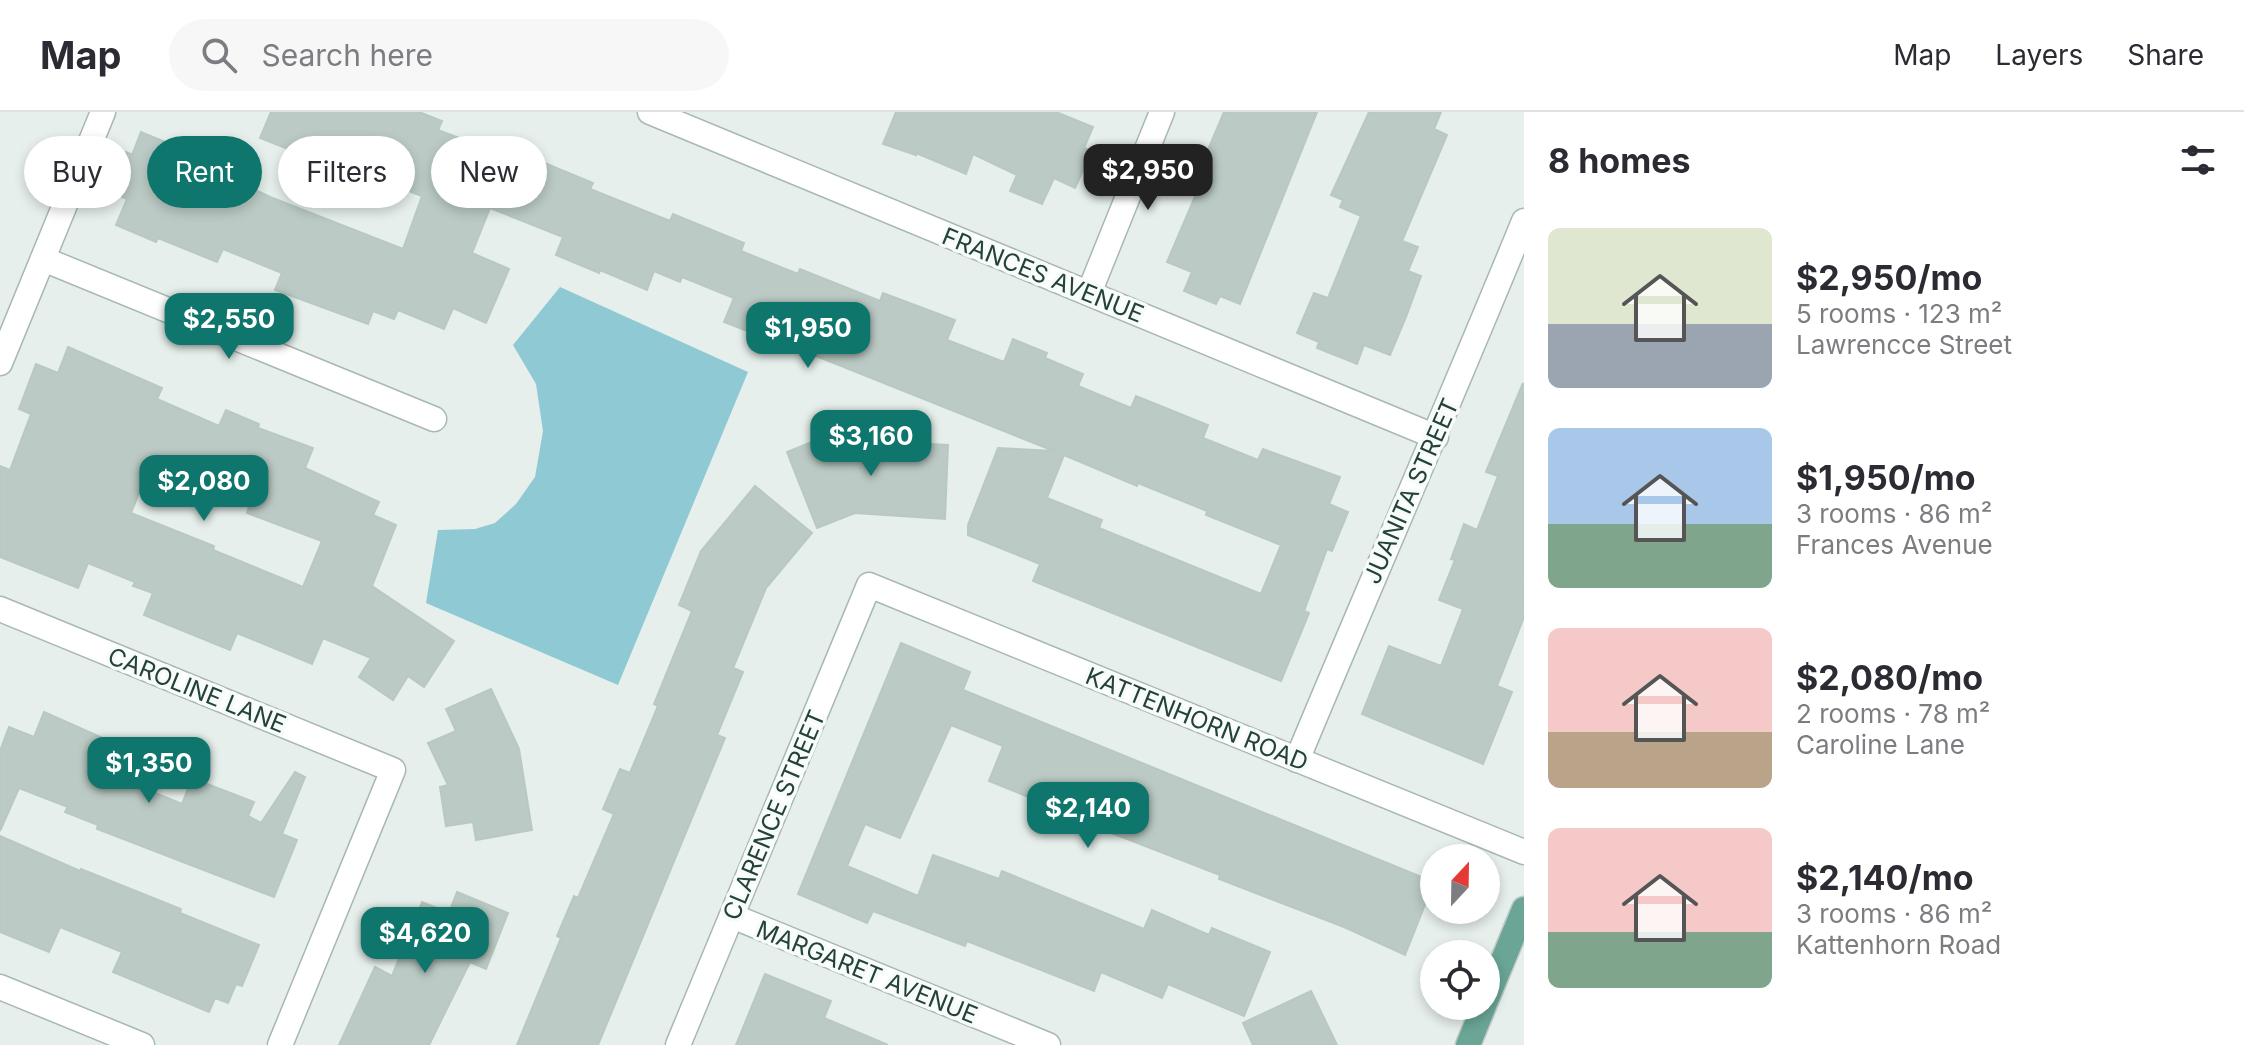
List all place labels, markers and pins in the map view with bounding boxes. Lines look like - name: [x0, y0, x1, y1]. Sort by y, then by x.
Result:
- pin: $2,950: [1083, 144, 1213, 212]
- pin: $2,550: [164, 293, 294, 361]
- pin: $1,950: [743, 302, 873, 370]
- pin: $3,160: [806, 410, 936, 478]
- pin: $2,080: [139, 455, 269, 523]
- pin: $1,350: [84, 737, 214, 805]
- pin: $2,140: [1023, 782, 1153, 850]
- pin: $4,620: [360, 907, 490, 975]

